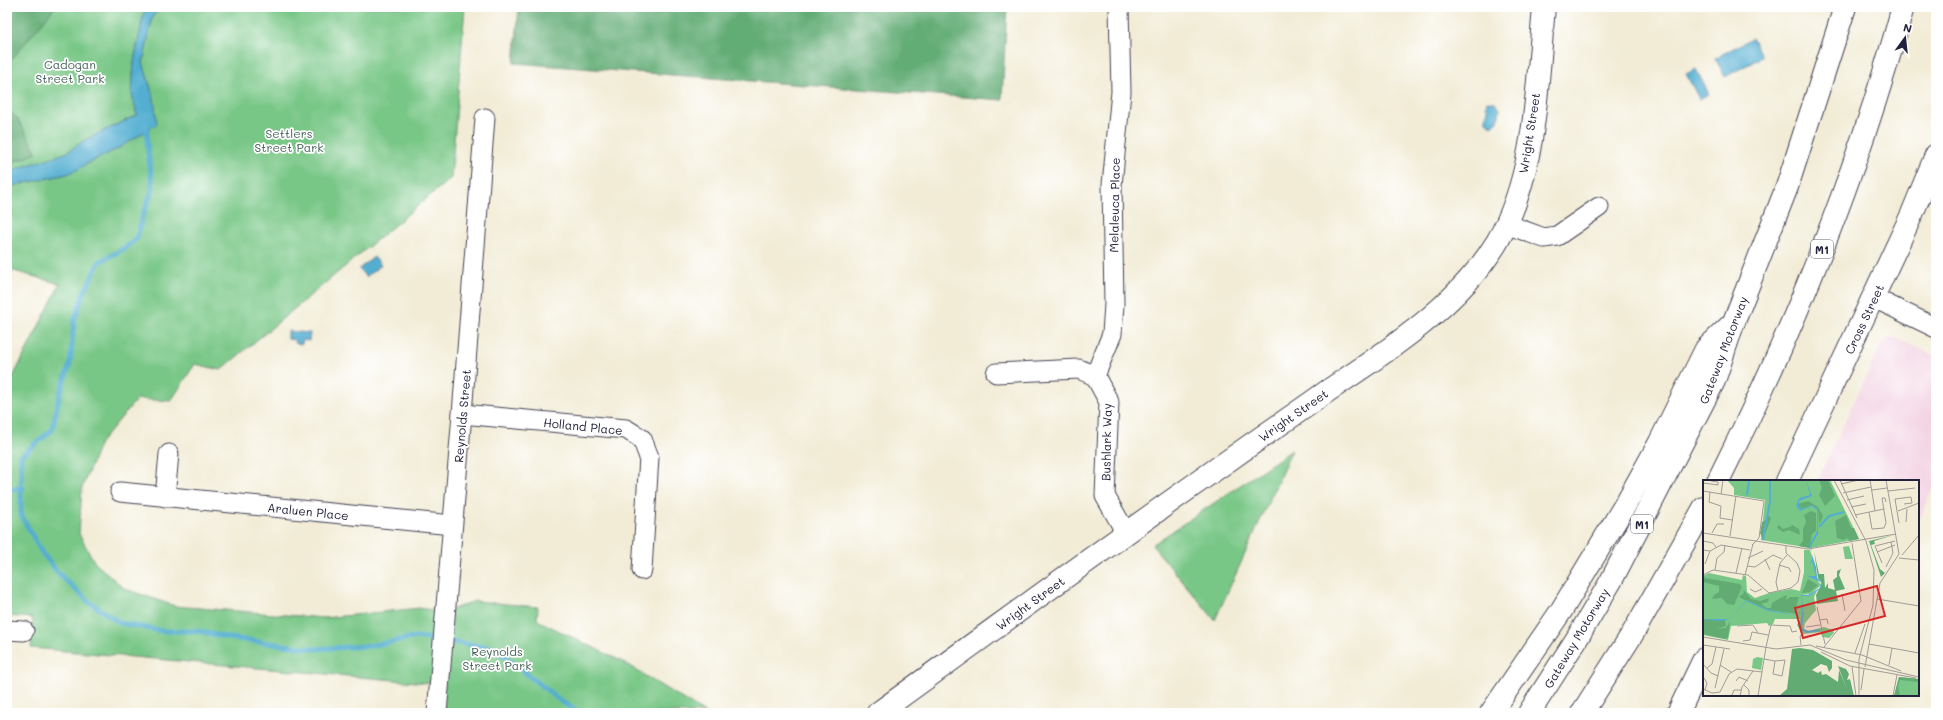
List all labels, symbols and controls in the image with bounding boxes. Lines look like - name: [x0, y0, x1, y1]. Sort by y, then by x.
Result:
- north arrow: [1885, 18, 1925, 58]
- text: N: [1902, 20, 1914, 36]
- park label: Cadogan Street Park: [35, 56, 105, 86]
- street label: Wright Street: [1515, 92, 1543, 174]
- park label: Settlers Street Park: [254, 125, 324, 155]
- street label: Melaleuca Place: [1105, 157, 1123, 253]
- road number: M1: [1811, 240, 1833, 258]
- street label: Cross Street: [1841, 281, 1887, 357]
- street label: Gateway Motorway: [1695, 294, 1751, 406]
- street label: Reynolds Street: [450, 369, 474, 463]
- street label: Wright Street: [1255, 385, 1331, 445]
- street label: Bushlark Way: [1097, 403, 1115, 481]
- street label: Holland Place: [543, 414, 623, 438]
- inset map: [1703, 480, 1919, 696]
- street label: Araluen Place: [267, 499, 349, 523]
- road number: M1: [1631, 515, 1653, 533]
- street label: Wright Street: [992, 573, 1068, 633]
- street label: Gateway Motorway: [1540, 585, 1612, 691]
- park label: Reynolds Street Park: [462, 643, 532, 673]

